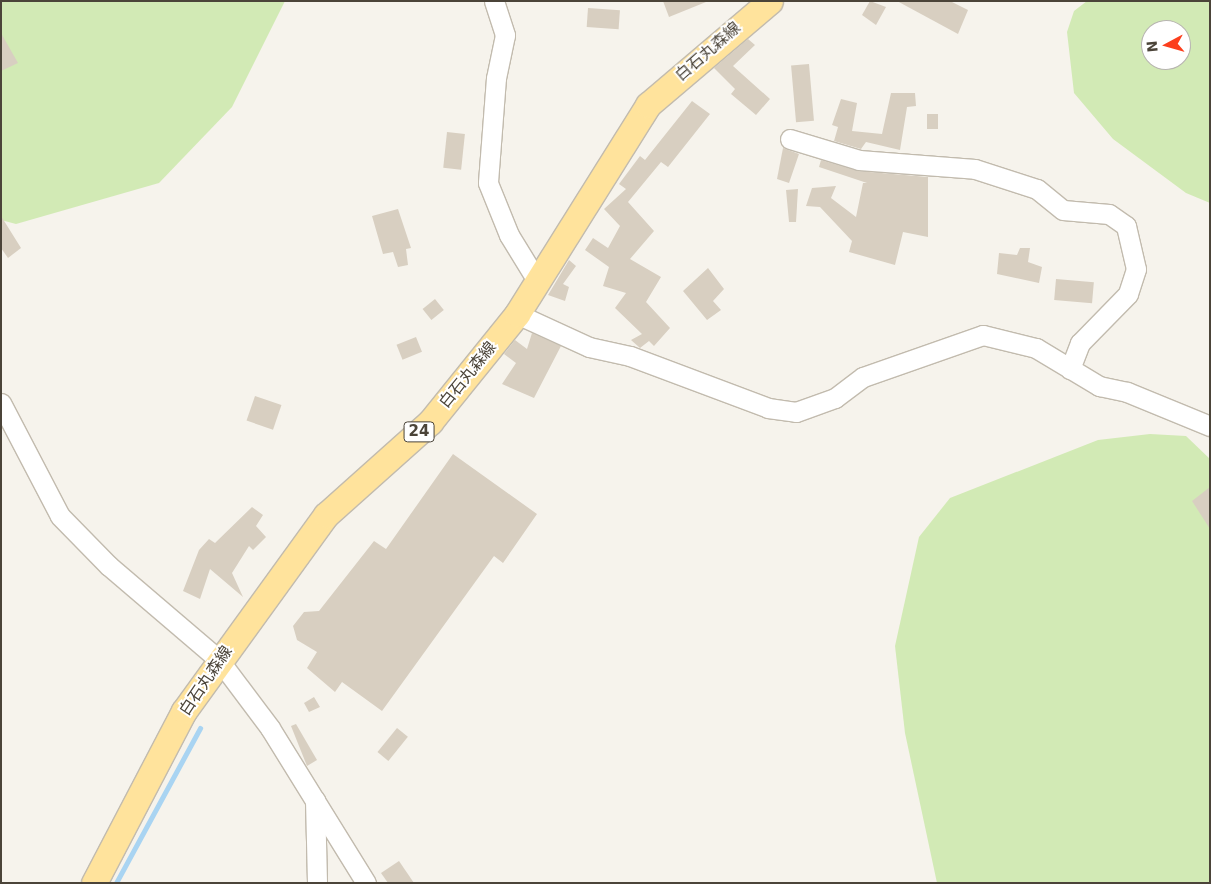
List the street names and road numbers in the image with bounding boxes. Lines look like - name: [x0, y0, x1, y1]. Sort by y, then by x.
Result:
- street label: 白石丸森線: [672, 19, 744, 85]
- street label: 白石丸森線: [435, 338, 501, 412]
- road number: 24: [403, 420, 435, 444]
- street label: 白石丸森線: [176, 642, 236, 720]

